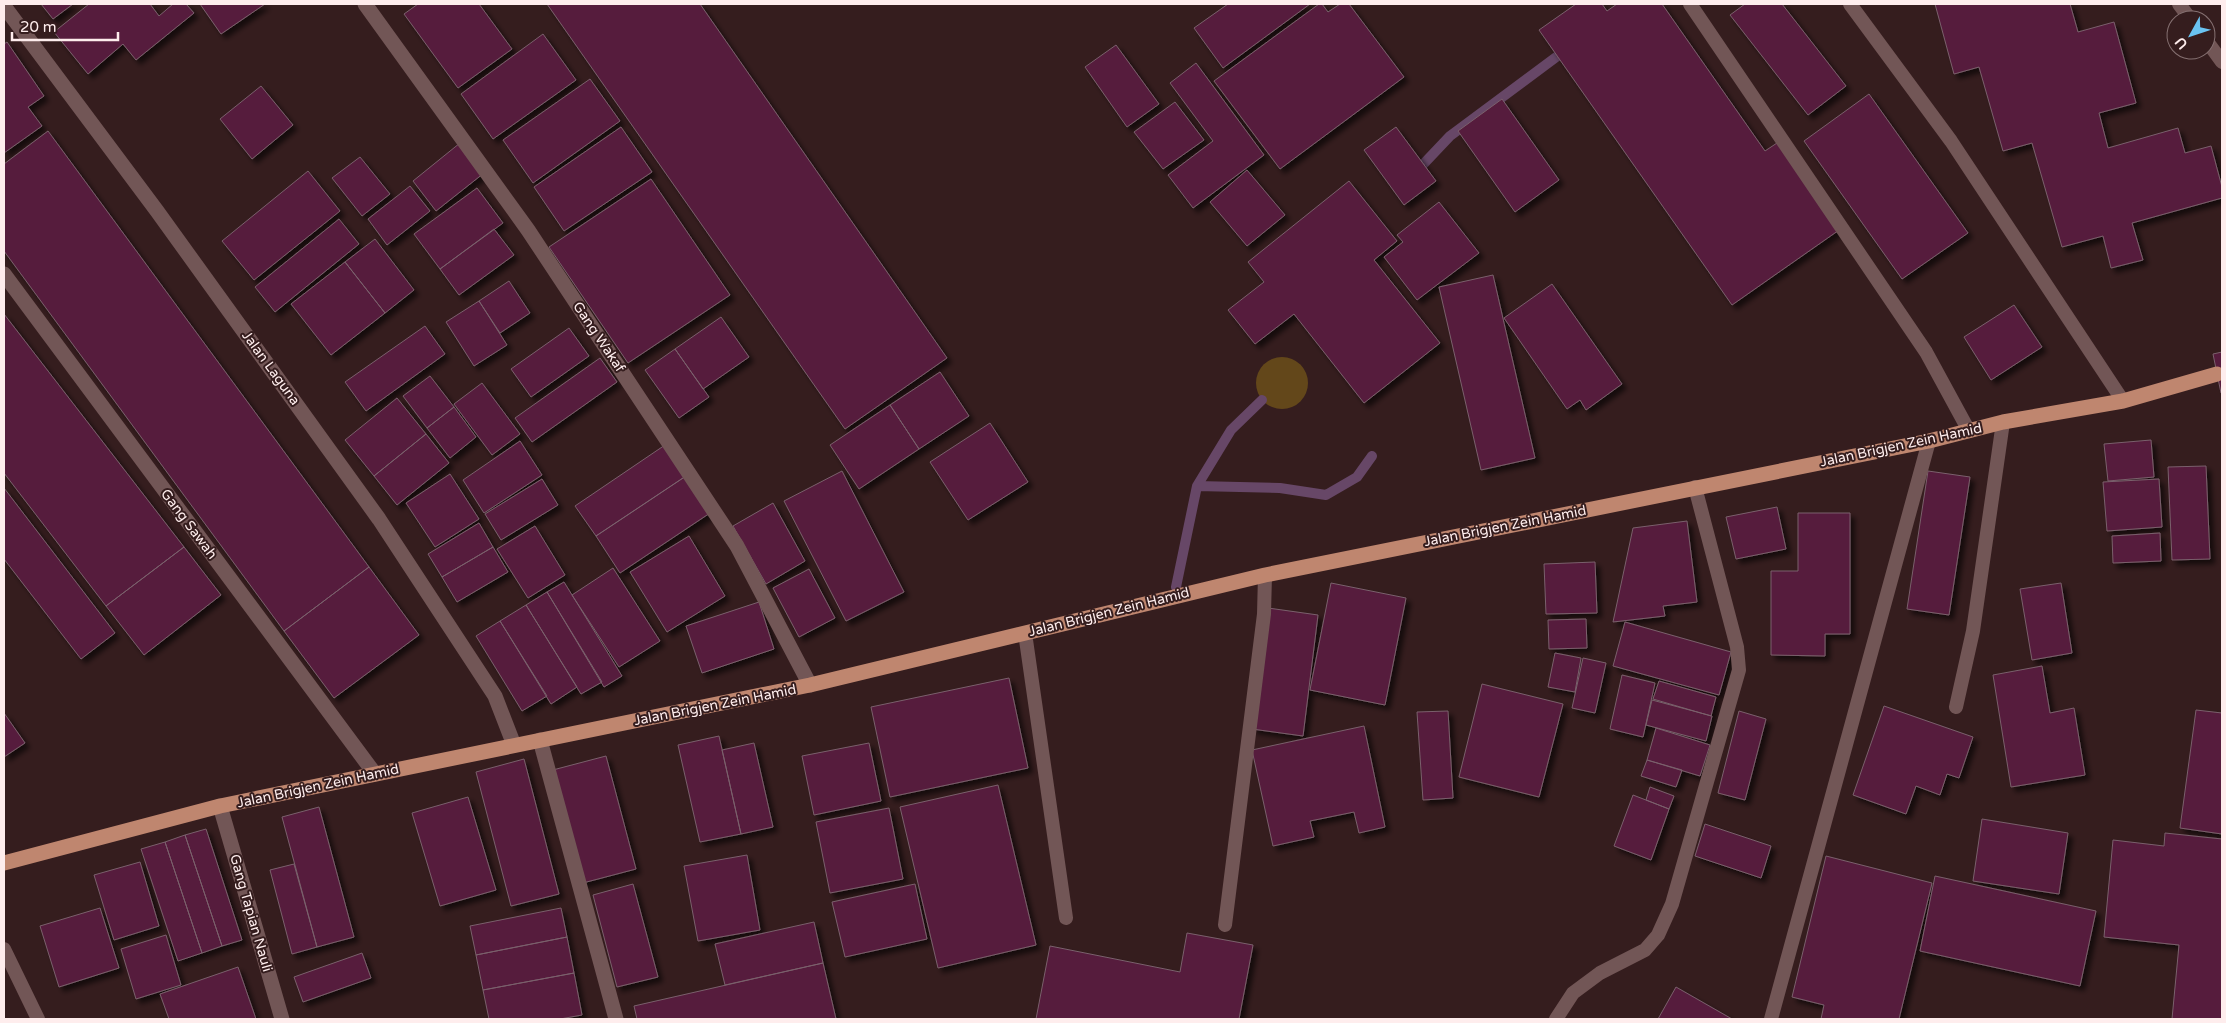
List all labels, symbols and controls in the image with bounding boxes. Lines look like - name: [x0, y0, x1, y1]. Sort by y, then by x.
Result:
- scale bar: [12, 10, 119, 42]
- north arrow: [2166, 10, 2216, 60]
- text: 20 m: [20, 18, 57, 36]
- text: U: [2171, 34, 2191, 53]
- street label: Gang Wakaf: [569, 298, 629, 376]
- street label: Jalan Laguna: [238, 328, 304, 408]
- street label: Jalan Brigjen Zein Hamid: [1819, 420, 1983, 470]
- street label: Gang Sawah: [157, 486, 221, 562]
- street label: Jalan Brigjen Zein Hamid: [1422, 502, 1588, 550]
- street label: Jalan Brigjen Zein Hamid: [1027, 584, 1191, 640]
- street label: Jalan Brigjen Zein Hamid: [632, 681, 798, 729]
- street label: Jalan Brigjen Zein Hamid: [236, 761, 400, 811]
- street label: Gang Tapian Nauli: [226, 852, 276, 974]

